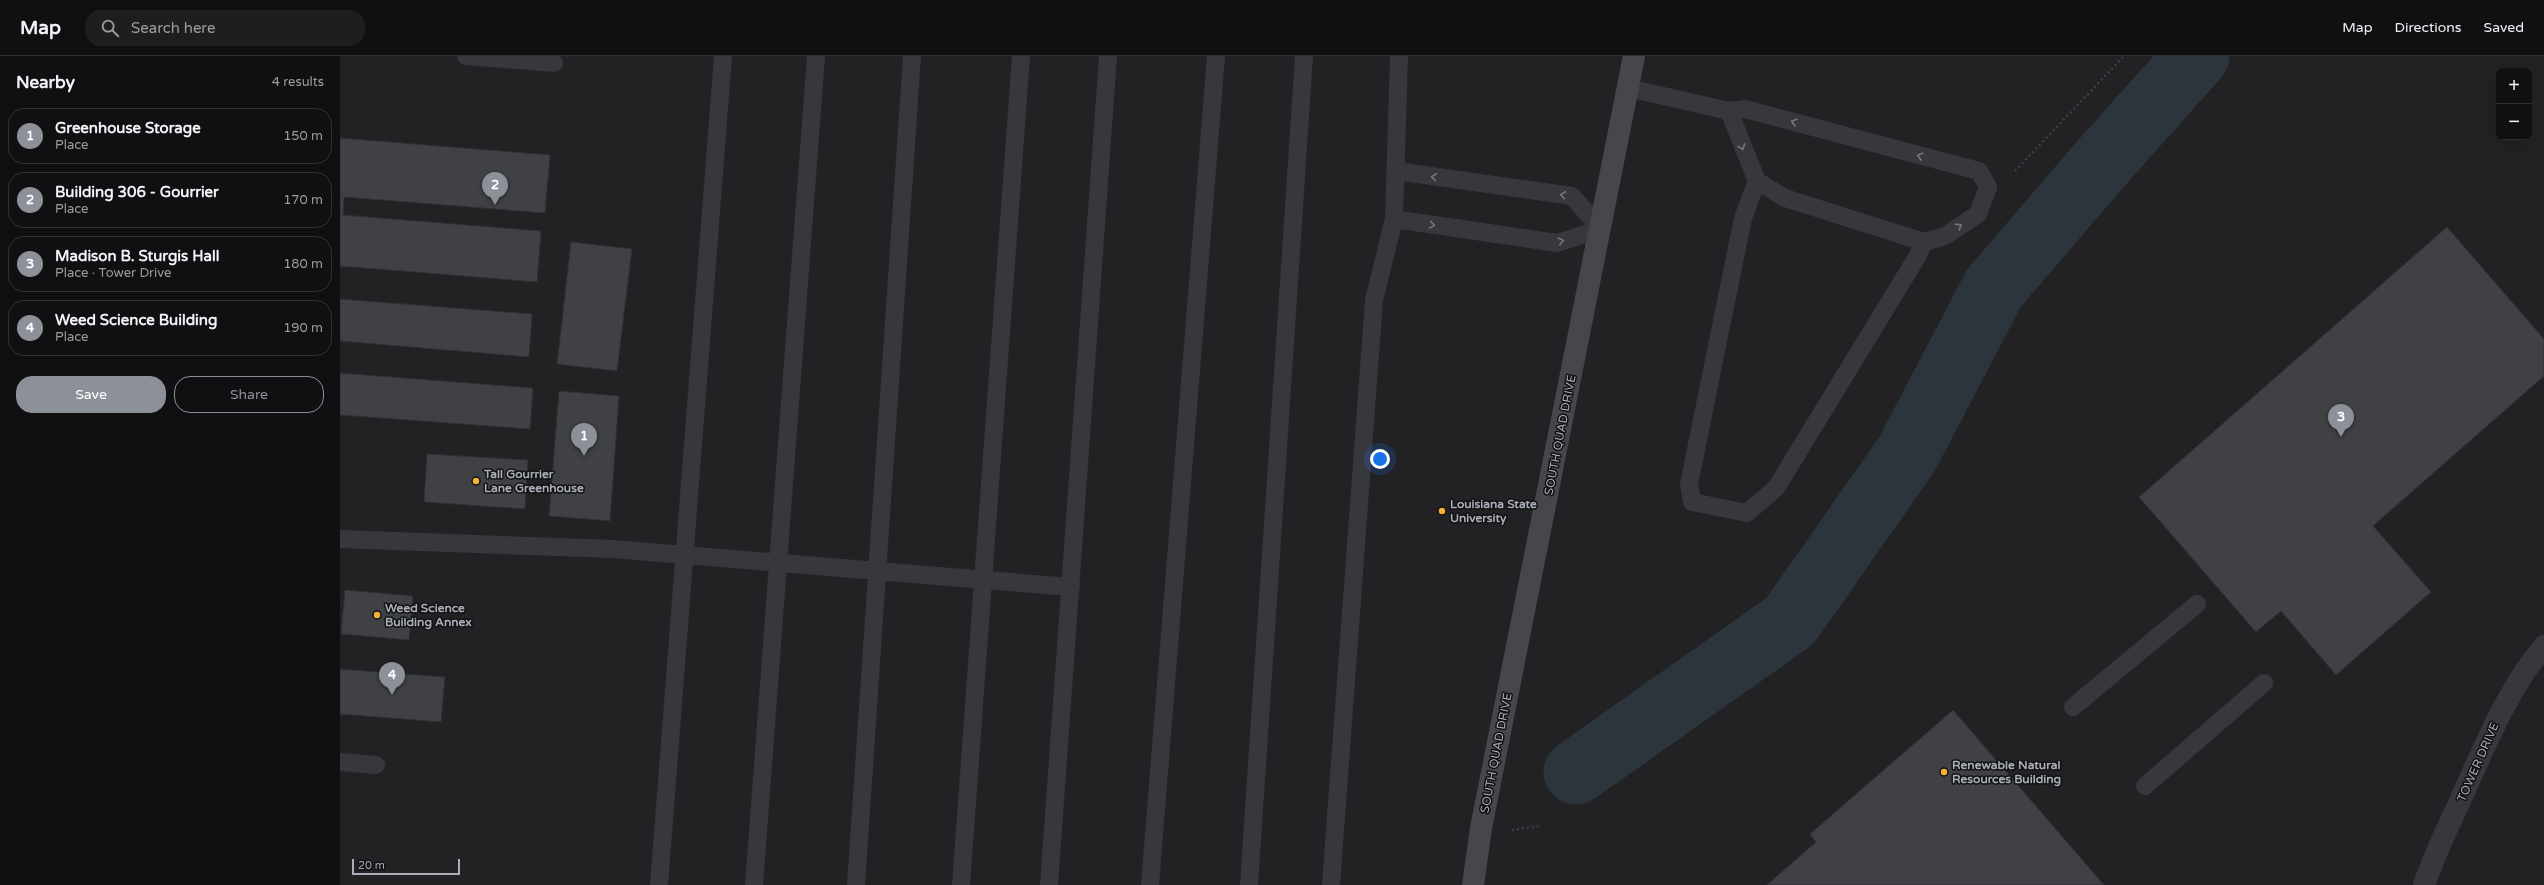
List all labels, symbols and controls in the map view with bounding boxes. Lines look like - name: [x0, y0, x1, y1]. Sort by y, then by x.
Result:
- search box: [85, 10, 365, 46]
- text: Map: [20, 17, 61, 39]
- icon: search: [99, 17, 121, 39]
- text: Search here: [131, 19, 215, 37]
- text: Map: [2342, 19, 2373, 36]
- text: Directions: [2395, 19, 2462, 36]
- text: Saved: [2484, 19, 2524, 36]
- map controls: [2496, 68, 2532, 140]
- button: +: [2496, 68, 2532, 104]
- text: Nearby: [16, 72, 75, 93]
- text: 4 results: [272, 74, 324, 90]
- button: −: [2496, 104, 2532, 140]
- text: Greenhouse Storage: [55, 119, 201, 137]
- one-way arrow: [1791, 119, 1798, 127]
- text: 1: [26, 128, 34, 144]
- text: 150 m: [283, 128, 323, 144]
- text: Place: [55, 137, 88, 153]
- one-way arrow: [1737, 143, 1745, 150]
- one-way arrow: [1917, 152, 1923, 160]
- pin: 2: [482, 172, 508, 205]
- one-way arrow: [1431, 173, 1437, 182]
- text: Building 306 - Gourrier: [55, 183, 219, 201]
- one-way arrow: [1560, 191, 1566, 200]
- text: 2: [26, 192, 34, 208]
- text: 170 m: [283, 192, 323, 208]
- text: Place: [55, 201, 88, 217]
- one-way arrow: [1429, 220, 1435, 229]
- one-way arrow: [1955, 224, 1962, 231]
- one-way arrow: [1557, 238, 1564, 246]
- text: Madison B. Sturgis Hall: [55, 247, 219, 265]
- text: 3: [26, 256, 34, 272]
- text: 180 m: [283, 256, 323, 272]
- text: Place · Tower Drive: [55, 265, 171, 281]
- text: Weed Science Building: [55, 311, 217, 329]
- text: 4: [26, 320, 34, 336]
- text: 190 m: [283, 320, 323, 336]
- text: Place: [55, 329, 88, 345]
- street label: SOUTH QUAD DRIVE: [1541, 373, 1579, 496]
- button: Save: [16, 376, 166, 413]
- button: Share: [174, 376, 324, 413]
- pin: 3: [2328, 404, 2354, 437]
- pin: 1: [571, 423, 597, 456]
- your location: [1370, 449, 1390, 469]
- place label: Tall Gourrier Lane Greenhouse: [483, 467, 584, 495]
- marker: Tall Gourrier Lane Greenhouse: [471, 476, 481, 486]
- place label: Louisiana State University: [1450, 497, 1537, 526]
- marker: Louisiana State University: [1437, 506, 1447, 516]
- place label: Weed Science Building Annex: [385, 601, 472, 630]
- marker: Weed Science Building Annex: [372, 610, 382, 620]
- pin: 4: [379, 662, 405, 695]
- street label: SOUTH QUAD DRIVE: [1477, 691, 1515, 814]
- street label: TOWER DRIVE: [2454, 720, 2502, 804]
- place label: Renewable Natural Resources Building: [1952, 758, 2061, 787]
- marker: Renewable Natural Resources Building: [1939, 767, 1949, 777]
- scale bar: [352, 857, 460, 876]
- text: 20 m: [358, 859, 385, 872]

